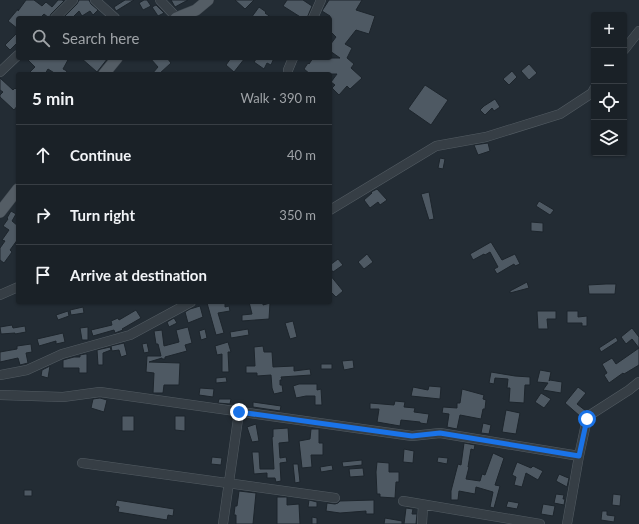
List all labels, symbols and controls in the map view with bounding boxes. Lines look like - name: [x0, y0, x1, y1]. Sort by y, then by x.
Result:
- map controls: [591, 12, 627, 156]
- button: +: [591, 12, 627, 48]
- search box: [16, 16, 332, 60]
- icon: search: [30, 27, 52, 49]
- text: Search here: [62, 29, 139, 47]
- button: −: [591, 48, 627, 84]
- button: locate: [591, 84, 627, 120]
- text: 5 min: [32, 88, 74, 109]
- text: Walk · 390 m: [240, 90, 316, 106]
- button: layers: [591, 120, 627, 156]
- icon: ahead: [32, 144, 54, 166]
- text: Continue: [70, 146, 131, 164]
- text: 40 m: [287, 147, 316, 163]
- icon: right: [32, 204, 54, 226]
- text: Turn right: [70, 206, 135, 224]
- text: 350 m: [279, 207, 316, 223]
- icon: arrive: [32, 264, 54, 286]
- text: Arrive at destination: [70, 266, 207, 284]
- route end: [230, 403, 248, 421]
- route start: [578, 410, 596, 428]

